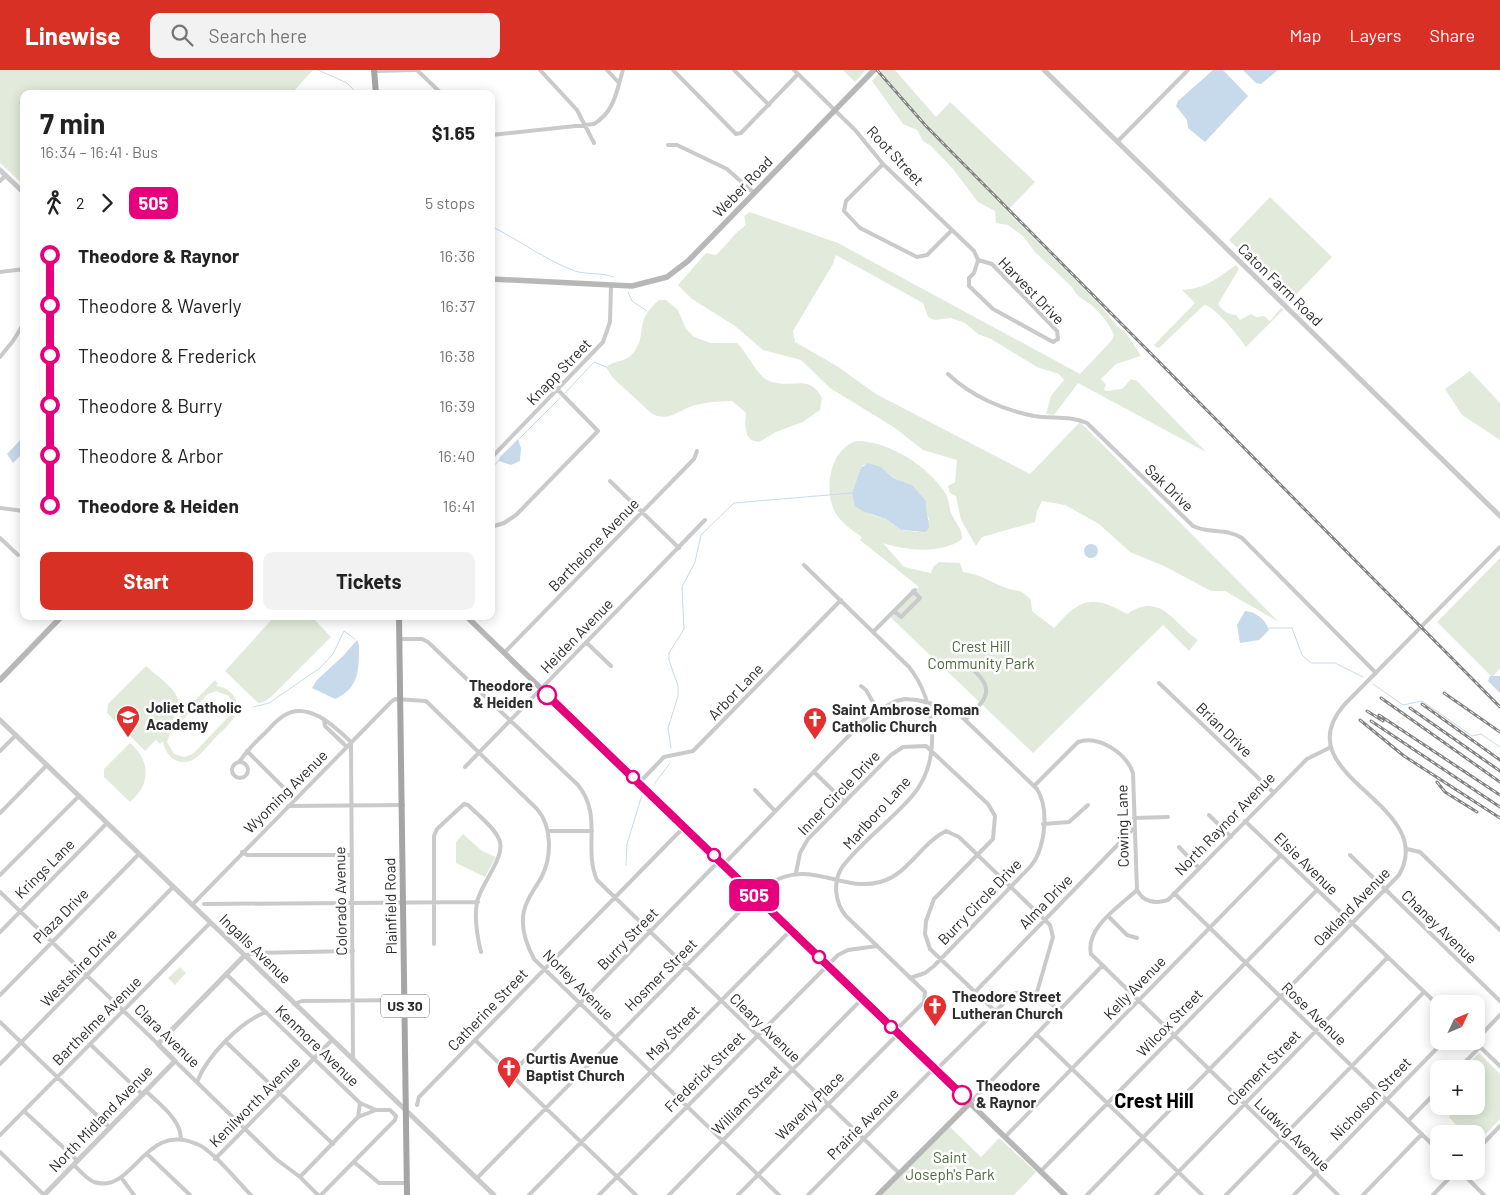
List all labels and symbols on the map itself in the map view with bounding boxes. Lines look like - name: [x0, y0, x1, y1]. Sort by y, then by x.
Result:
- street label: Root Street: [864, 122, 928, 189]
- street label: Weber Road: [709, 152, 776, 221]
- street label: Caton Farm Road: [1235, 239, 1327, 329]
- street label: Harvest Drive: [995, 253, 1068, 328]
- street label: Knapp Street: [522, 334, 594, 408]
- street label: Sak Drive: [1142, 460, 1198, 515]
- street label: Barthelone Avenue: [544, 494, 642, 595]
- street label: Heiden Avenue: [536, 594, 616, 676]
- park label: Crest Hill Community Park: [928, 637, 1035, 672]
- street label: Arbor Lane: [704, 659, 767, 723]
- place label: Theodore & Heiden: [469, 676, 533, 711]
- marker: Theodore & Heiden: [537, 685, 557, 705]
- place label: Joliet Catholic Academy: [146, 698, 242, 733]
- street label: Brian Drive: [1193, 698, 1256, 760]
- place label: Saint Ambrose Roman Catholic Church: [832, 700, 979, 735]
- school or university icon: Joliet Catholic Academy: [115, 704, 141, 738]
- church icon: Saint Ambrose Roman Catholic Church: [802, 706, 828, 740]
- street label: Wyoming Avenue: [240, 746, 331, 837]
- street label: Inner Circle Drive: [793, 746, 883, 838]
- street label: North Raynor Avenue: [1170, 768, 1278, 879]
- unlabelled marker: [626, 770, 640, 784]
- street label: Marlboro Lane: [839, 772, 914, 853]
- street label: Cowing Lane: [1112, 784, 1132, 868]
- street label: Elsie Avenue: [1271, 828, 1343, 898]
- street label: Krings Lane: [11, 835, 78, 902]
- street label: Colorado Avenue: [330, 846, 350, 956]
- unlabelled marker: [707, 848, 721, 862]
- street label: Burry Circle Drive: [934, 855, 1025, 948]
- street label: Plainfield Road: [380, 857, 400, 955]
- street label: Oakland Avenue: [1309, 863, 1393, 949]
- street label: Alma Drive: [1015, 870, 1076, 932]
- line badge: 505: [725, 879, 783, 911]
- street label: Plaza Drive: [29, 884, 92, 947]
- street label: Chaney Avenue: [1398, 886, 1481, 967]
- street label: Burry Street: [593, 903, 661, 973]
- street label: Ingalls Avenue: [216, 910, 295, 987]
- street label: Westshire Drive: [36, 924, 120, 1010]
- street label: Hosmer Street: [620, 934, 700, 1014]
- street label: Norley Avenue: [540, 945, 618, 1023]
- unlabelled marker: [812, 950, 826, 964]
- street label: Kelly Avenue: [1100, 952, 1169, 1023]
- street label: Catherine Street: [444, 964, 531, 1054]
- street label: Barthelme Avenue: [48, 972, 145, 1069]
- street label: Rose Avenue: [1279, 978, 1351, 1049]
- street label: Wilcox Street: [1132, 985, 1206, 1060]
- place label: Theodore Street Lutheran Church: [952, 987, 1063, 1022]
- street label: Cleary Avenue: [726, 989, 805, 1066]
- church icon: Theodore Street Lutheran Church: [922, 993, 948, 1027]
- road number: US 30: [381, 994, 429, 1018]
- north arrow: [1430, 995, 1485, 1050]
- street label: Clara Avenue: [131, 1000, 204, 1071]
- street label: Kenmore Avenue: [272, 1001, 363, 1090]
- street label: May Street: [642, 1001, 703, 1063]
- unlabelled marker: [884, 1020, 898, 1034]
- street label: Clement Street: [1223, 1026, 1304, 1109]
- street label: Frederick Street: [660, 1027, 748, 1115]
- place label: Curtis Avenue Baptist Church: [526, 1049, 625, 1084]
- street label: Kenilworth Avenue: [205, 1052, 303, 1150]
- street label: Nicholson Street: [1326, 1053, 1415, 1144]
- church icon: Curtis Avenue Baptist Church: [496, 1055, 522, 1089]
- street label: William Street: [707, 1060, 785, 1138]
- street label: North Midland Avenue: [45, 1061, 156, 1175]
- street label: Waverly Place: [771, 1067, 847, 1143]
- place label: Theodore & Raynor: [976, 1076, 1040, 1111]
- street label: Prairie Avenue: [823, 1084, 902, 1163]
- marker: Theodore & Raynor: [952, 1085, 972, 1105]
- district label: Crest Hill: [1114, 1088, 1194, 1112]
- street label: Ludwig Avenue: [1251, 1094, 1334, 1175]
- park label: Saint Joseph's Park: [905, 1148, 995, 1183]

